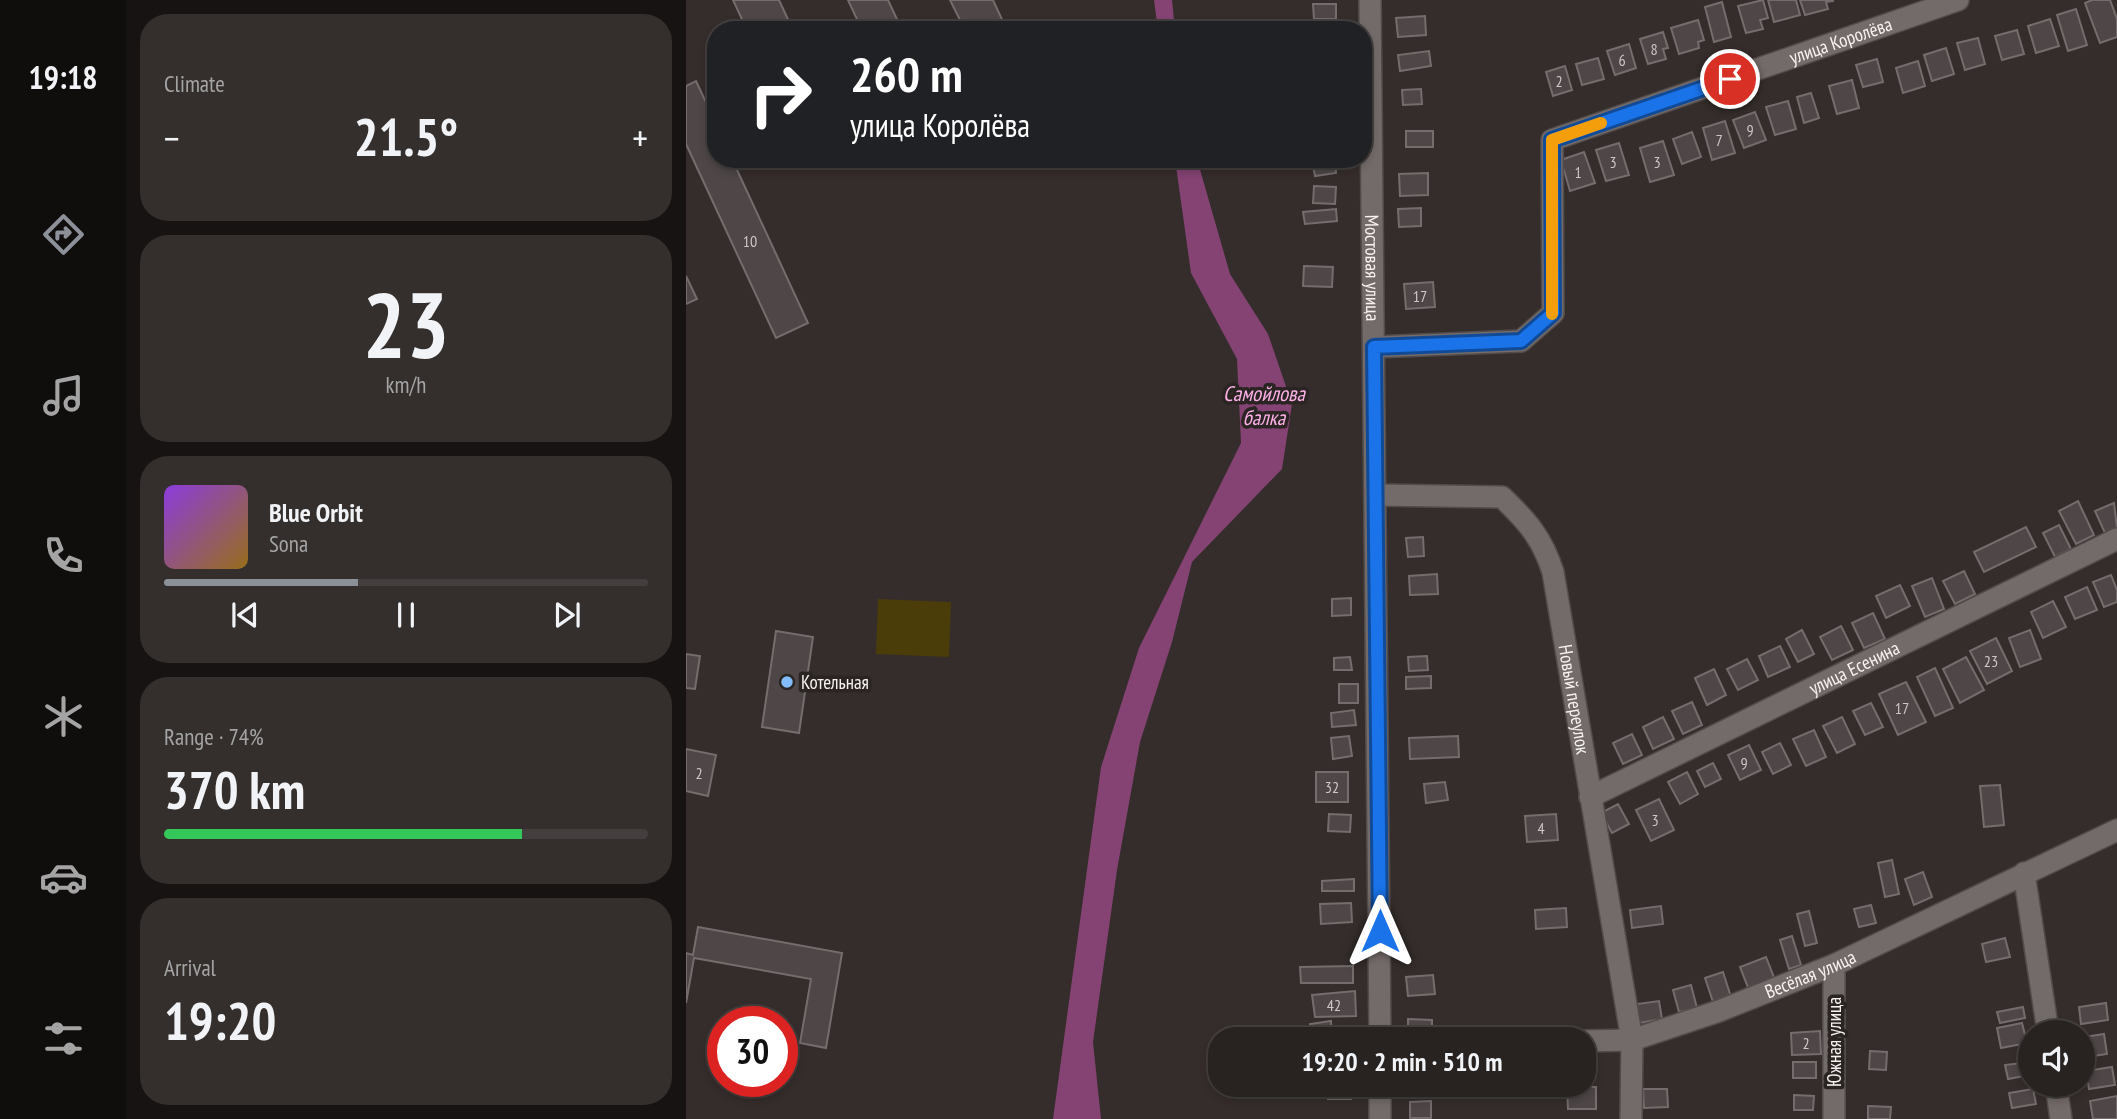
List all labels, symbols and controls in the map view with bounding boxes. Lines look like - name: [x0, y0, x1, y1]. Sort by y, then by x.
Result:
- street label: улица Королёва: [1786, 12, 1895, 69]
- house number: 8: [1650, 39, 1658, 59]
- text: 260 m: [850, 42, 963, 106]
- icon: right: [735, 49, 826, 140]
- pin: [1700, 49, 1760, 109]
- house number: 6: [1618, 50, 1626, 70]
- text: 19:18: [28, 56, 98, 98]
- icon: arrive: [1711, 60, 1749, 98]
- text: Climate: [164, 69, 225, 98]
- house number: 2: [1555, 71, 1563, 91]
- text: 21.5°: [354, 103, 458, 170]
- text: улица Королёва: [850, 104, 1030, 146]
- text: −: [164, 113, 180, 162]
- text: +: [632, 113, 648, 162]
- house number: 9: [1746, 120, 1754, 140]
- house number: 7: [1715, 130, 1723, 150]
- house number: 3: [1609, 152, 1617, 172]
- house number: 3: [1653, 152, 1661, 172]
- house number: 1: [1574, 162, 1582, 182]
- icon: directions: [39, 210, 88, 259]
- street label: Мостовая улица: [1360, 215, 1385, 321]
- house number: 10: [743, 231, 757, 251]
- text: 23: [363, 265, 450, 383]
- house number: 17: [1413, 286, 1427, 306]
- text: km/h: [386, 370, 426, 399]
- icon: music: [39, 371, 88, 420]
- water label: Самойлова балка: [1223, 380, 1306, 431]
- text: Blue Orbit: [269, 496, 363, 529]
- text: Sona: [269, 529, 308, 558]
- icon: phone: [39, 531, 88, 580]
- icon: previous: [226, 596, 264, 634]
- icon: pause: [387, 596, 425, 634]
- icon: next: [548, 596, 586, 634]
- street label: улица Есенина: [1805, 635, 1903, 700]
- street label: Новый переулок: [1553, 643, 1596, 757]
- house number: 23: [1984, 651, 1998, 671]
- place label: Котельная: [801, 670, 869, 694]
- marker: Котельная: [779, 674, 795, 690]
- icon: climate: [39, 692, 88, 741]
- house number: 17: [1895, 698, 1909, 718]
- text: Range · 74%: [164, 722, 264, 751]
- house number: 9: [1740, 753, 1748, 773]
- text: 370 km: [164, 756, 305, 823]
- house number: 2: [695, 763, 703, 783]
- house number: 32: [1325, 777, 1339, 797]
- house number: 3: [1651, 810, 1659, 830]
- house number: 4: [1537, 818, 1545, 838]
- icon: car: [39, 853, 88, 902]
- position arrow: [1343, 894, 1417, 968]
- street label: Весёлая улица: [1761, 944, 1860, 1004]
- text: Arrival: [164, 953, 216, 982]
- text: 19:20: [164, 987, 276, 1054]
- house number: 42: [1327, 995, 1341, 1015]
- street label: Южная улица: [1822, 997, 1846, 1087]
- speed limit sign: 30: [707, 1006, 798, 1097]
- icon: filters: [39, 1014, 88, 1063]
- map controls: [2018, 1020, 2095, 1097]
- button: sound: [2018, 1020, 2095, 1097]
- house number: 2: [1802, 1033, 1810, 1053]
- text: 19:20 · 2 min · 510 m: [1302, 1045, 1502, 1078]

